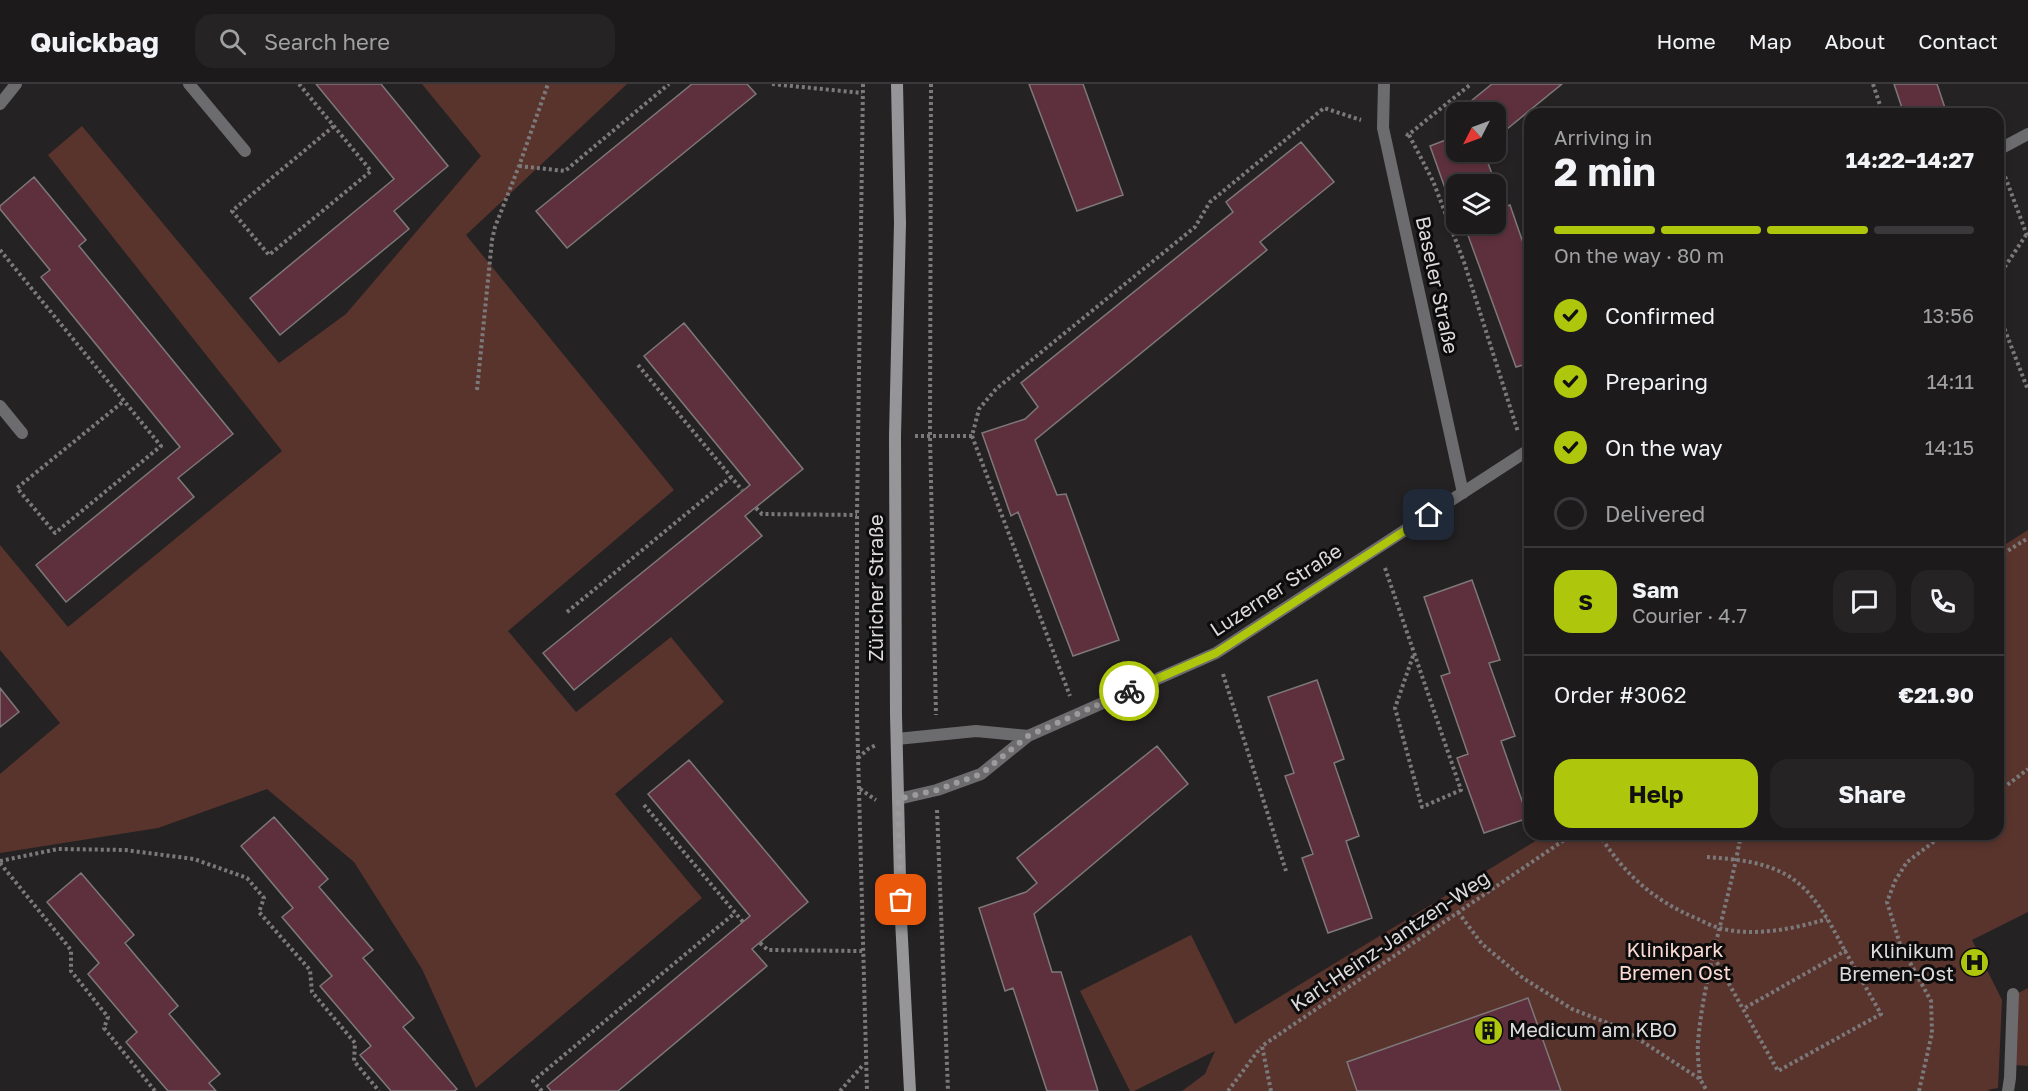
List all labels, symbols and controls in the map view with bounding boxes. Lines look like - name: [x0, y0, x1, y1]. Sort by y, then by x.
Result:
- search box: [195, 14, 615, 68]
- text: Quickbag: [30, 25, 159, 58]
- icon: search: [216, 25, 249, 58]
- text: Search here: [264, 28, 390, 55]
- text: Home: [1656, 28, 1716, 54]
- text: Map: [1749, 28, 1792, 54]
- text: About: [1825, 28, 1885, 54]
- text: Contact: [1918, 28, 1998, 54]
- north arrow: [1446, 102, 1506, 162]
- map controls: [1446, 102, 1506, 234]
- text: Arriving in: [1554, 125, 1652, 149]
- text: 14:22–14:27: [1846, 146, 1974, 173]
- text: 2 min: [1554, 148, 1656, 195]
- button: layers: [1446, 174, 1506, 234]
- street label: Baseler Straße: [1412, 214, 1464, 356]
- text: On the way · 80 m: [1554, 243, 1724, 267]
- icon: check: [1554, 299, 1587, 332]
- text: Confirmed: [1605, 302, 1715, 329]
- text: 13:56: [1923, 303, 1974, 327]
- icon: check: [1554, 365, 1587, 398]
- text: Preparing: [1605, 368, 1708, 395]
- text: 14:11: [1927, 369, 1974, 393]
- icon: check: [1554, 431, 1587, 464]
- text: On the way: [1605, 434, 1723, 461]
- text: 14:15: [1925, 435, 1974, 459]
- pin: [1403, 489, 1454, 540]
- icon: home: [1412, 498, 1445, 531]
- text: Delivered: [1605, 500, 1705, 527]
- street label: Züricher Straße: [863, 515, 887, 661]
- street label: Luzerner Straße: [1205, 538, 1346, 641]
- button: chat: [1833, 570, 1896, 633]
- button: phone: [1911, 570, 1974, 633]
- text: Sam: [1632, 576, 1679, 603]
- text: S: [1578, 588, 1593, 615]
- text: Courier · 4.7: [1632, 603, 1747, 627]
- courier: [1099, 661, 1159, 721]
- icon: bike: [1113, 675, 1146, 708]
- text: Order #3062: [1554, 681, 1687, 708]
- text: €21.90: [1898, 681, 1974, 708]
- button: Help: [1554, 759, 1758, 828]
- button: Share: [1770, 759, 1974, 828]
- street label: Karl-Heinz-Jantzen-Weg: [1285, 865, 1493, 1016]
- pin: [875, 874, 926, 925]
- icon: bag: [884, 883, 917, 916]
- park label: Klinikpark Bremen Ost: [1619, 937, 1731, 984]
- place label: Klinikum Bremen-Ost: [1839, 938, 1954, 985]
- hospital icon: Klinikum Bremen-Ost: [1959, 946, 1991, 978]
- building icon: Medicum am KBO: [1472, 1014, 1504, 1046]
- place label: Medicum am KBO: [1509, 1017, 1677, 1041]

